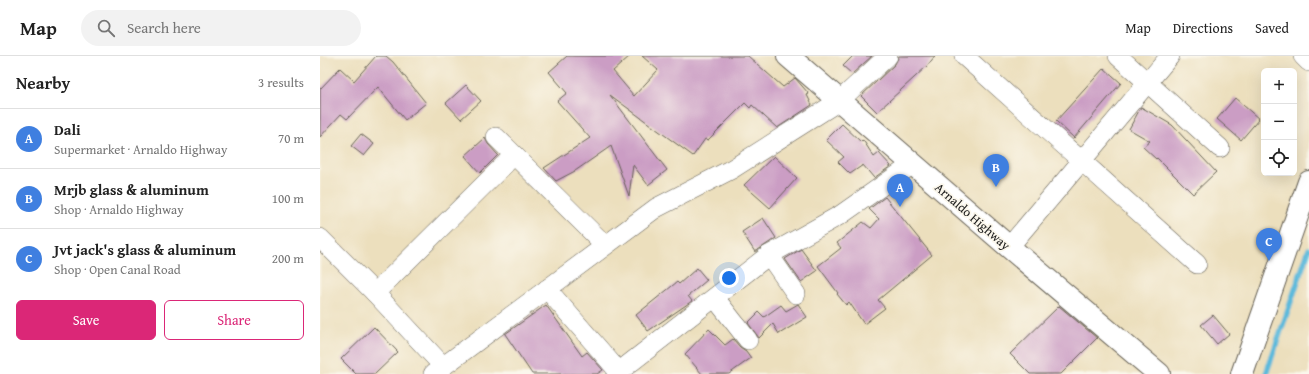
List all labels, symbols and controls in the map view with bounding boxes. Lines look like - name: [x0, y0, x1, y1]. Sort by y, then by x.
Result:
- search box: [81, 10, 361, 46]
- text: Map: [20, 14, 57, 42]
- icon: search: [95, 17, 117, 39]
- text: Search here: [127, 17, 201, 38]
- text: Map: [1125, 18, 1151, 38]
- text: Directions: [1173, 18, 1233, 38]
- text: Saved: [1255, 18, 1289, 38]
- map controls: [1261, 68, 1297, 176]
- button: +: [1261, 68, 1297, 104]
- text: Nearby: [16, 70, 70, 95]
- text: 3 results: [258, 73, 304, 92]
- button: −: [1261, 104, 1297, 140]
- text: Dali: [54, 119, 81, 140]
- text: A: [25, 129, 33, 148]
- text: 70 m: [278, 129, 304, 148]
- text: Supermarket · Arnaldo Highway: [54, 140, 227, 159]
- button: locate: [1261, 140, 1297, 176]
- pin: B: [983, 154, 1009, 187]
- pin: A: [887, 174, 913, 207]
- street label: Arnaldo Highway: [931, 178, 1015, 255]
- text: Mrjb glass & aluminum: [54, 179, 209, 200]
- text: B: [25, 189, 33, 208]
- text: 100 m: [272, 189, 304, 208]
- text: Shop · Arnaldo Highway: [54, 200, 184, 219]
- pin: C: [1256, 228, 1282, 261]
- text: Jvt jack's glass & aluminum: [54, 239, 236, 260]
- text: C: [25, 249, 33, 268]
- text: 200 m: [272, 249, 304, 268]
- text: Shop · Open Canal Road: [54, 260, 181, 279]
- your location: [719, 268, 739, 288]
- button: Save: [16, 300, 156, 340]
- button: Share: [164, 300, 304, 340]

